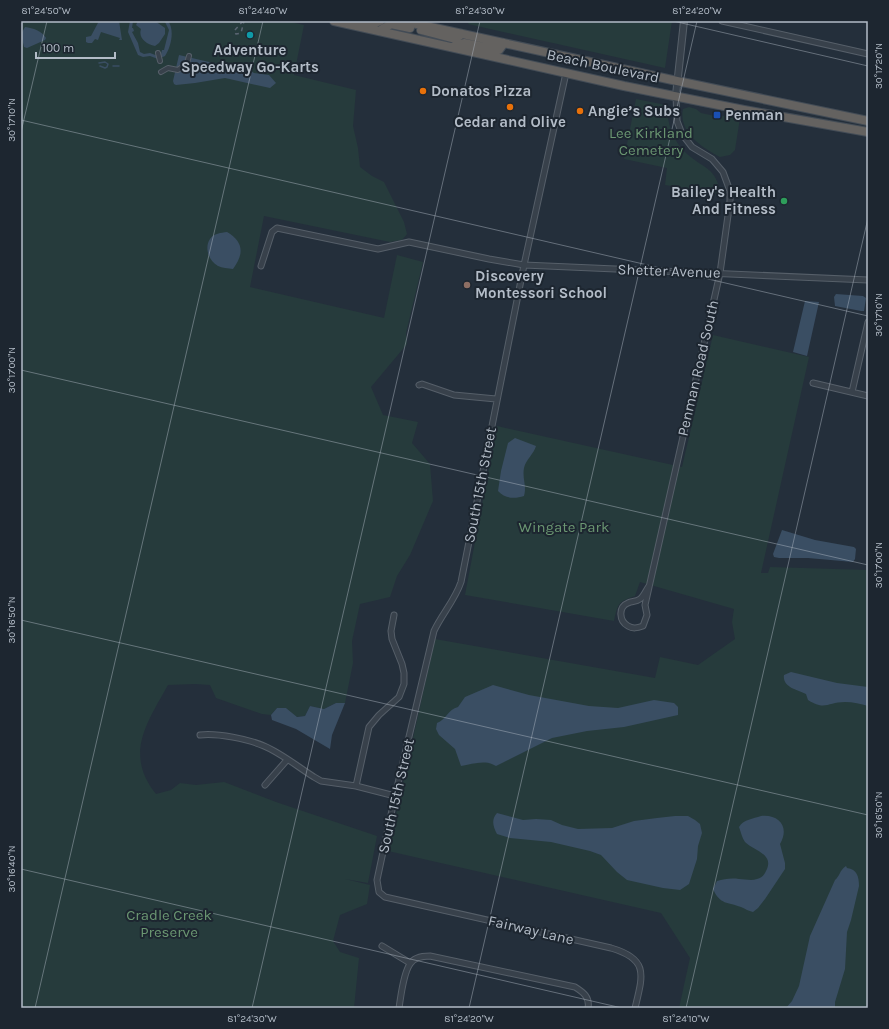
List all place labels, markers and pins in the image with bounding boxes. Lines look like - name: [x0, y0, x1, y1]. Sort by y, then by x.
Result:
- marker: Adventure Speedway Go-Karts: [245, 30, 255, 40]
- place label: Adventure Speedway Go-Karts: [181, 41, 319, 76]
- place label: Donatos Pizza: [431, 82, 531, 100]
- marker: Donatos Pizza: [418, 86, 428, 96]
- marker: Cedar and Olive: [505, 102, 515, 112]
- place label: Angie’s Subs: [588, 102, 680, 120]
- marker: Angie’s Subs: [575, 106, 585, 116]
- place label: Penman: [725, 106, 783, 124]
- marker: Penman: [712, 110, 722, 120]
- place label: Cedar and Olive: [454, 113, 566, 131]
- place label: Bailey's Health And Fitness: [671, 183, 776, 218]
- marker: Bailey's Health And Fitness: [779, 196, 789, 206]
- place label: Discovery Montessori School: [475, 267, 607, 302]
- marker: Discovery Montessori School: [462, 280, 472, 290]

